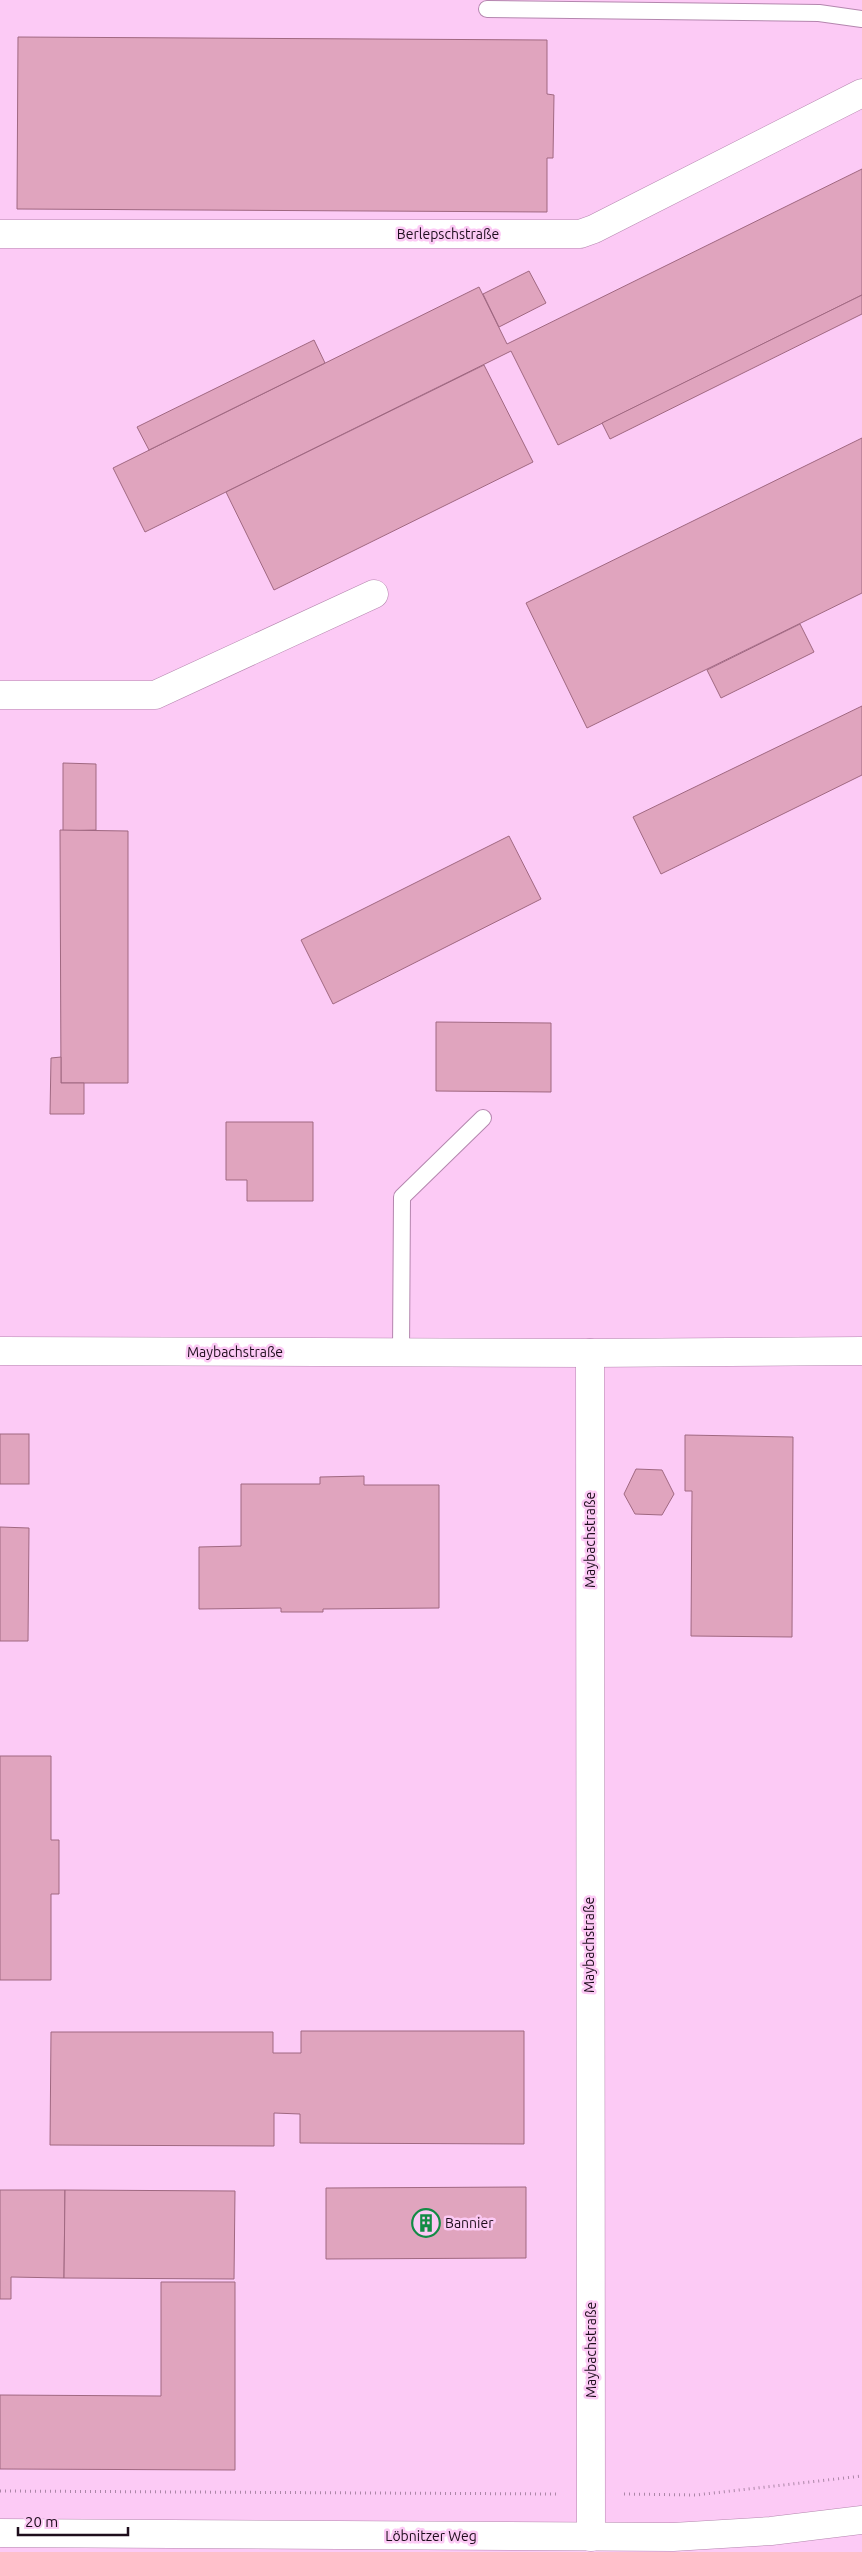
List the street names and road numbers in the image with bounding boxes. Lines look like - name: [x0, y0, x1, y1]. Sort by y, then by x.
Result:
- street label: Berlepschstraße: [397, 226, 499, 242]
- street label: Maybachstraße: [187, 1344, 283, 1360]
- street label: Maybachstraße: [582, 1492, 598, 1588]
- street label: Maybachstraße: [581, 1897, 597, 1993]
- street label: Maybachstraße: [583, 2302, 599, 2398]
- street label: Löbnitzer Weg: [385, 2528, 477, 2544]

